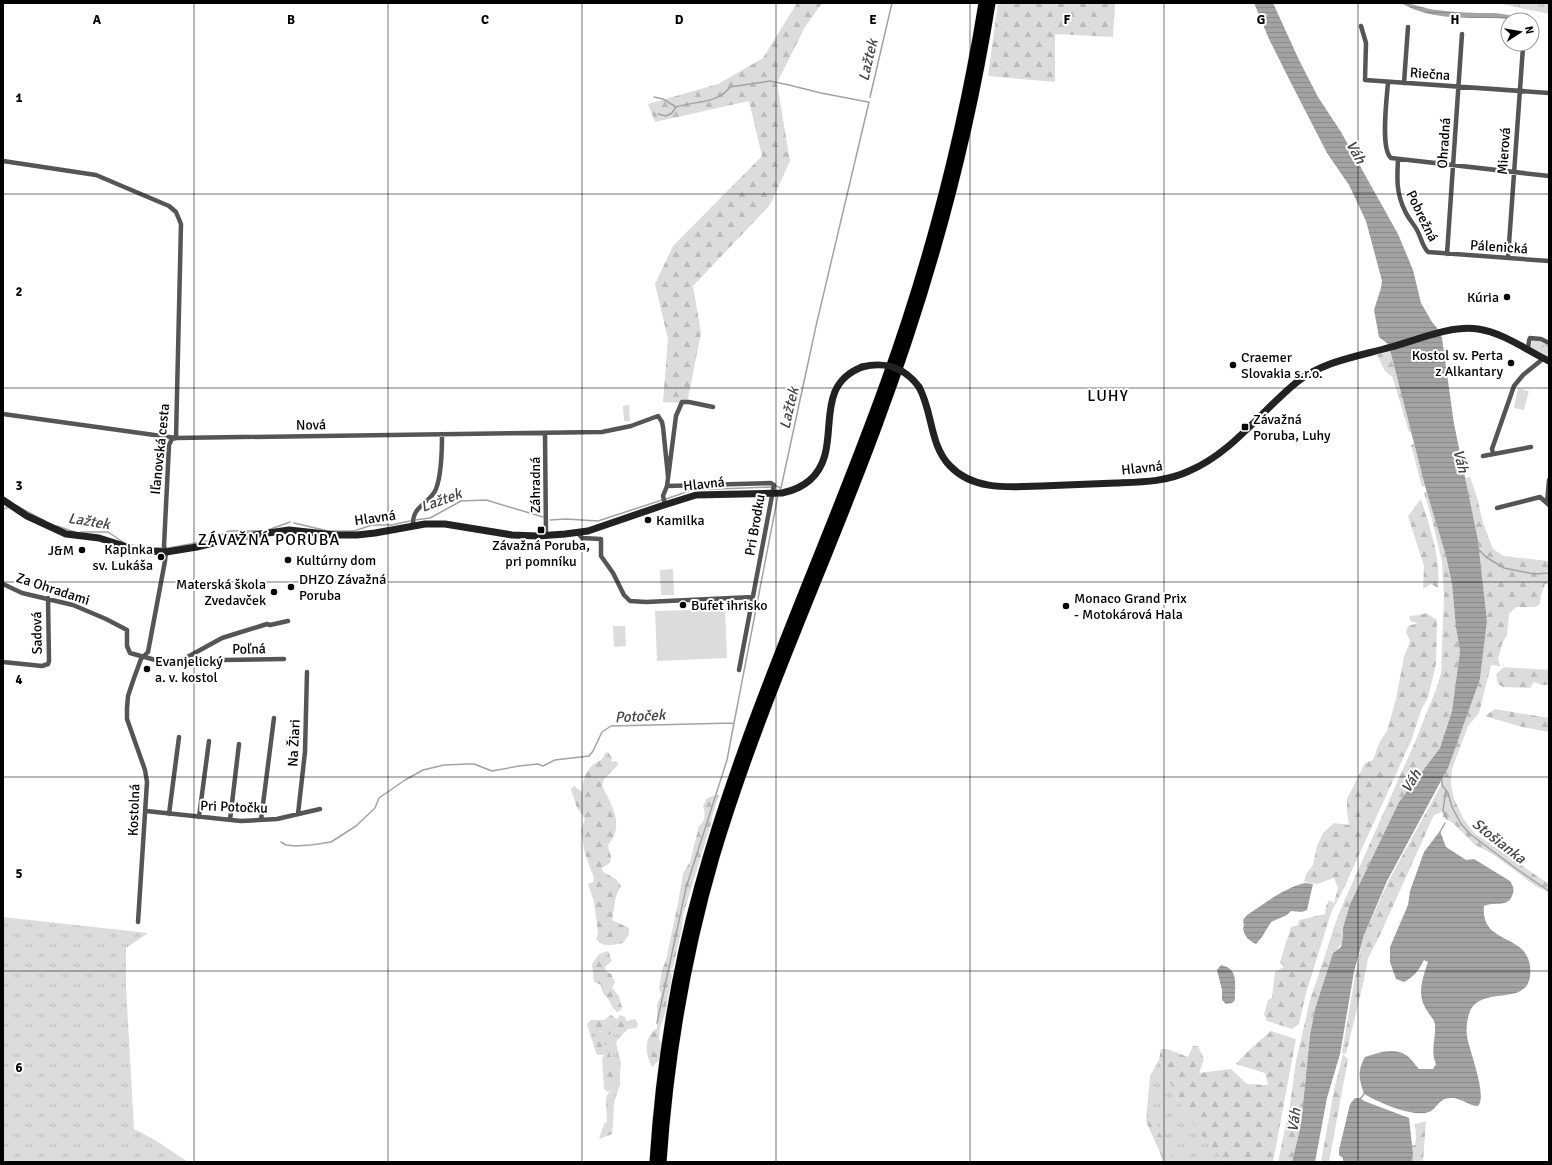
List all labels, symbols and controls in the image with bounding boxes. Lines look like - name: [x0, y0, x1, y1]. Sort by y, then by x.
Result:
- text: A: [93, 12, 102, 28]
- text: B: [287, 12, 295, 28]
- text: C: [481, 12, 489, 28]
- text: D: [675, 12, 684, 28]
- text: E: [869, 12, 877, 28]
- text: F: [1064, 12, 1071, 28]
- text: G: [1257, 12, 1265, 28]
- text: H: [1451, 12, 1459, 28]
- north arrow: [1500, 12, 1540, 52]
- text: N: [1522, 25, 1536, 35]
- water label: Lažtek: [854, 36, 882, 83]
- street label: Riečna: [1409, 64, 1451, 84]
- text: 1: [15, 90, 23, 106]
- street label: Ohradná: [1434, 117, 1454, 169]
- street label: Mierová: [1494, 127, 1514, 175]
- water label: Váh: [1342, 137, 1370, 167]
- street label: Pobrežná: [1402, 188, 1442, 244]
- street label: Pálenická: [1470, 237, 1528, 257]
- text: 2: [15, 284, 23, 300]
- place label: Kúria: [1467, 289, 1499, 306]
- marker: Kúria: [1502, 292, 1512, 302]
- place label: Kostol sv. Perta z Alkantary: [1412, 347, 1503, 380]
- place label: Craemer Slovakia s.r.o.: [1241, 349, 1323, 382]
- marker: Kostol sv. Perta z Alkantary: [1506, 358, 1516, 368]
- marker: Craemer Slovakia s.r.o.: [1228, 360, 1238, 370]
- water label: Lažtek: [775, 384, 803, 431]
- district label: LUHY: [1087, 386, 1129, 406]
- street label: Iľanovská cesta: [147, 403, 173, 495]
- place label: Závažná Poruba, Luhy: [1253, 411, 1331, 444]
- street label: Nová: [296, 416, 326, 434]
- marker: Závažná Poruba, Luhy: [1240, 422, 1250, 432]
- water label: Váh: [1449, 447, 1473, 476]
- street label: Záhradná: [527, 457, 544, 513]
- street label: Hlavná: [1120, 457, 1164, 479]
- street label: Hlavná: [682, 473, 726, 495]
- text: 3: [15, 478, 23, 494]
- water label: Lažtek: [418, 484, 465, 516]
- street label: Pri Brodku: [741, 493, 769, 557]
- street label: Hlavná: [353, 507, 397, 529]
- water label: Lažtek: [67, 509, 113, 533]
- place label: Kamilka: [656, 512, 705, 529]
- marker: Kamilka: [643, 515, 653, 525]
- marker: Závažná Poruba, pri pomníku: [536, 525, 546, 535]
- district label: ZÁVAŽNÁ PORUBA: [198, 530, 340, 550]
- place label: Závažná Poruba, pri pomníku: [492, 537, 590, 570]
- place label: Kaplnka sv. Lukáša: [93, 541, 153, 574]
- place label: J&M: [48, 542, 74, 559]
- marker: J&M: [77, 545, 87, 555]
- marker: Kaplnka sv. Lukáša: [156, 552, 166, 562]
- place label: Kultúrny dom: [296, 552, 376, 569]
- marker: Kultúrny dom: [283, 555, 293, 565]
- street label: Za Ohradami: [14, 569, 92, 609]
- place label: DHZO Závažná Poruba: [299, 571, 386, 604]
- place label: Materská škola Zvedavček: [176, 576, 266, 609]
- marker: DHZO Závažná Poruba: [286, 582, 296, 592]
- marker: Materská škola Zvedavček: [269, 587, 279, 597]
- place label: Monaco Grand Prix - Motokárová Hala: [1074, 590, 1187, 623]
- place label: Bufet ihrisko: [691, 597, 767, 614]
- marker: Bufet ihrisko: [678, 600, 688, 610]
- marker: Monaco Grand Prix - Motokárová Hala: [1061, 601, 1071, 611]
- street label: Sadová: [28, 611, 46, 655]
- street label: Poľná: [232, 640, 266, 658]
- place label: Evanjelický a. v. kostol: [155, 653, 223, 686]
- marker: Evanjelický a. v. kostol: [142, 664, 152, 674]
- text: 4: [15, 672, 23, 688]
- water label: Potoček: [614, 706, 667, 726]
- street label: Na Žiari: [284, 719, 304, 767]
- water label: Váh: [1397, 765, 1425, 796]
- street label: Kostolná: [125, 784, 143, 836]
- street label: Pri Potočku: [200, 797, 268, 817]
- water label: Stošianka: [1469, 815, 1530, 868]
- text: 5: [15, 866, 23, 882]
- text: 6: [15, 1060, 23, 1076]
- water label: Váh: [1283, 1106, 1305, 1133]

